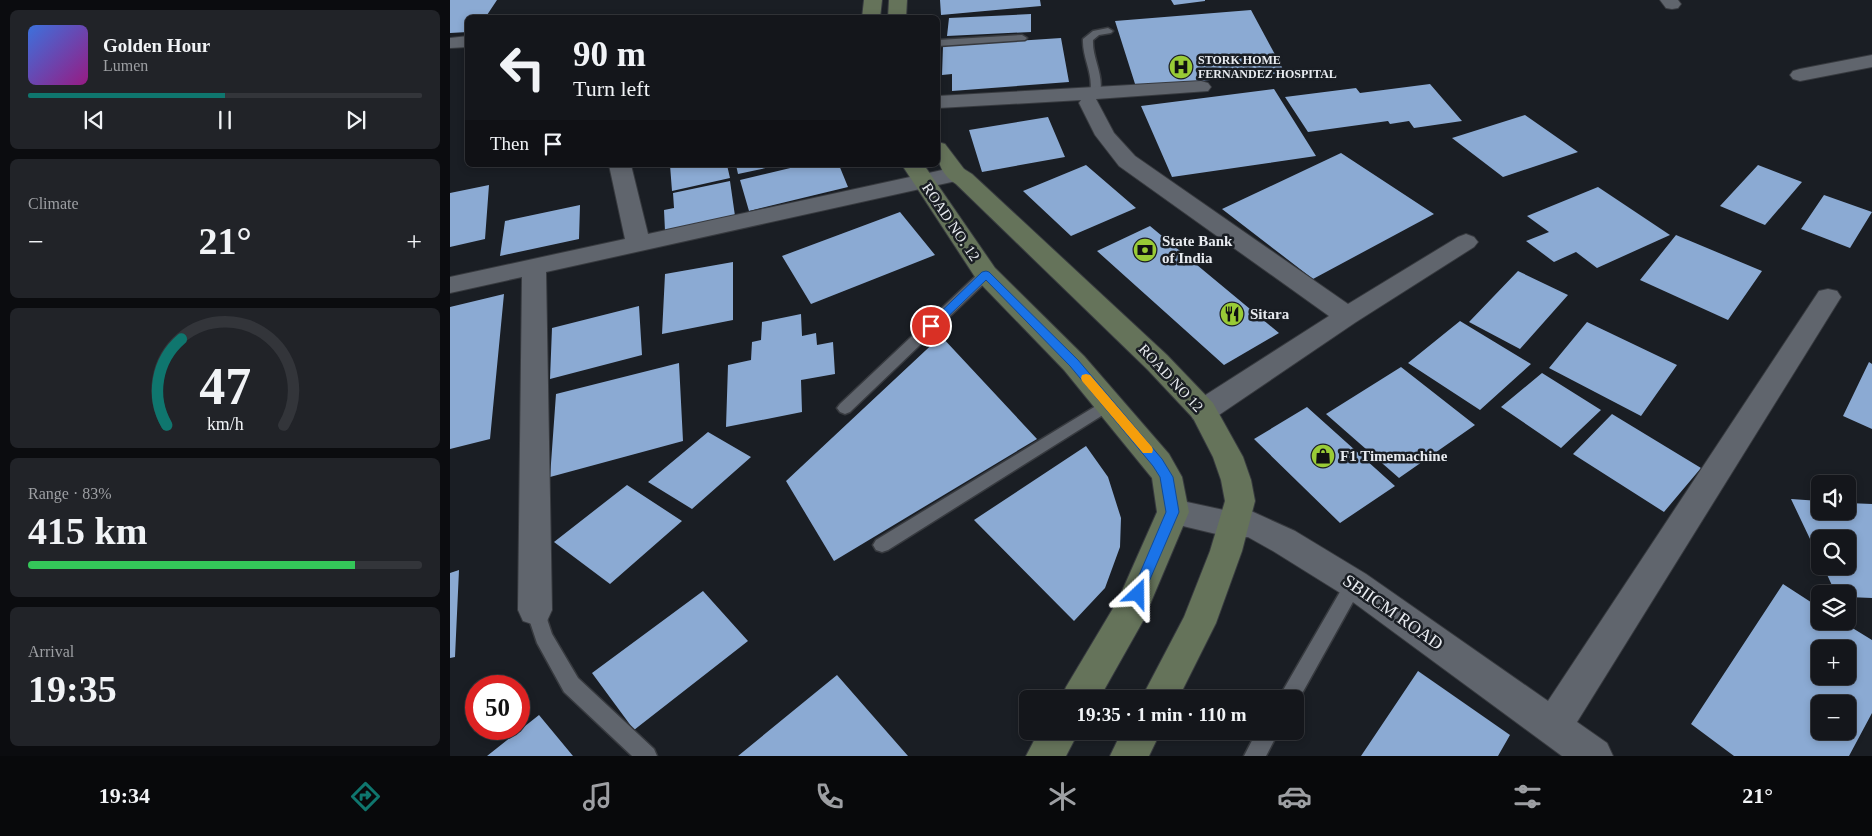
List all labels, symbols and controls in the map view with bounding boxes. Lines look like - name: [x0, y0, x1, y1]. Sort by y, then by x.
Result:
- text: Golden Hour: [103, 35, 210, 56]
- icon: left: [490, 35, 555, 100]
- text: 90 m: [573, 35, 646, 74]
- place label: STORK HOME FERNANDEZ HOSPITAL: [1198, 53, 1337, 81]
- hospital icon: STORK HOME FERNANDEZ HOSPITAL: [1168, 54, 1194, 80]
- text: Lumen: [103, 57, 148, 74]
- text: Turn left: [573, 76, 650, 101]
- icon: previous: [80, 106, 108, 134]
- icon: pause: [211, 106, 239, 134]
- icon: next: [342, 106, 370, 134]
- icon: arrive: [539, 130, 567, 158]
- text: Then: [490, 133, 529, 154]
- street label: ROAD NO. 12: [919, 180, 983, 264]
- text: Climate: [28, 195, 79, 212]
- text: 21°: [198, 220, 252, 262]
- text: −: [28, 226, 44, 257]
- text: +: [406, 226, 422, 257]
- place label: State Bank of India: [1162, 233, 1233, 266]
- bank icon: State Bank of India: [1132, 237, 1158, 263]
- restaurant icon: Sitara: [1219, 301, 1245, 327]
- pin: [910, 305, 952, 347]
- place label: Sitara: [1250, 306, 1290, 322]
- icon: arrive: [917, 312, 945, 340]
- street label: ROAD NO 12: [1136, 341, 1206, 415]
- text: 47: [199, 358, 251, 415]
- text: km/h: [207, 414, 243, 434]
- shop icon: F1 Timemachine: [1310, 443, 1336, 469]
- place label: F1 Timemachine: [1340, 448, 1448, 464]
- map controls: [1811, 475, 1856, 740]
- button: sound: [1811, 475, 1856, 520]
- text: Range · 83%: [28, 485, 112, 502]
- text: 415 km: [28, 510, 147, 552]
- button: search: [1811, 530, 1856, 575]
- position arrow: [1111, 567, 1163, 619]
- street label: SBIICM ROAD: [1339, 570, 1447, 654]
- button: layers: [1811, 585, 1856, 630]
- button: +: [1811, 640, 1856, 685]
- text: Arrival: [28, 643, 74, 660]
- text: 19:35: [28, 668, 117, 710]
- speed limit sign: 50: [465, 675, 530, 740]
- button: −: [1811, 695, 1856, 740]
- text: 19:35 · 1 min · 110 m: [1077, 704, 1246, 725]
- icon: directions: [348, 779, 383, 814]
- icon: music: [580, 779, 615, 814]
- icon: phone: [812, 779, 847, 814]
- icon: climate: [1045, 779, 1080, 814]
- icon: car: [1277, 779, 1312, 814]
- icon: filters: [1510, 779, 1545, 814]
- text: 19:34: [99, 783, 150, 808]
- text: 21°: [1742, 783, 1773, 808]

